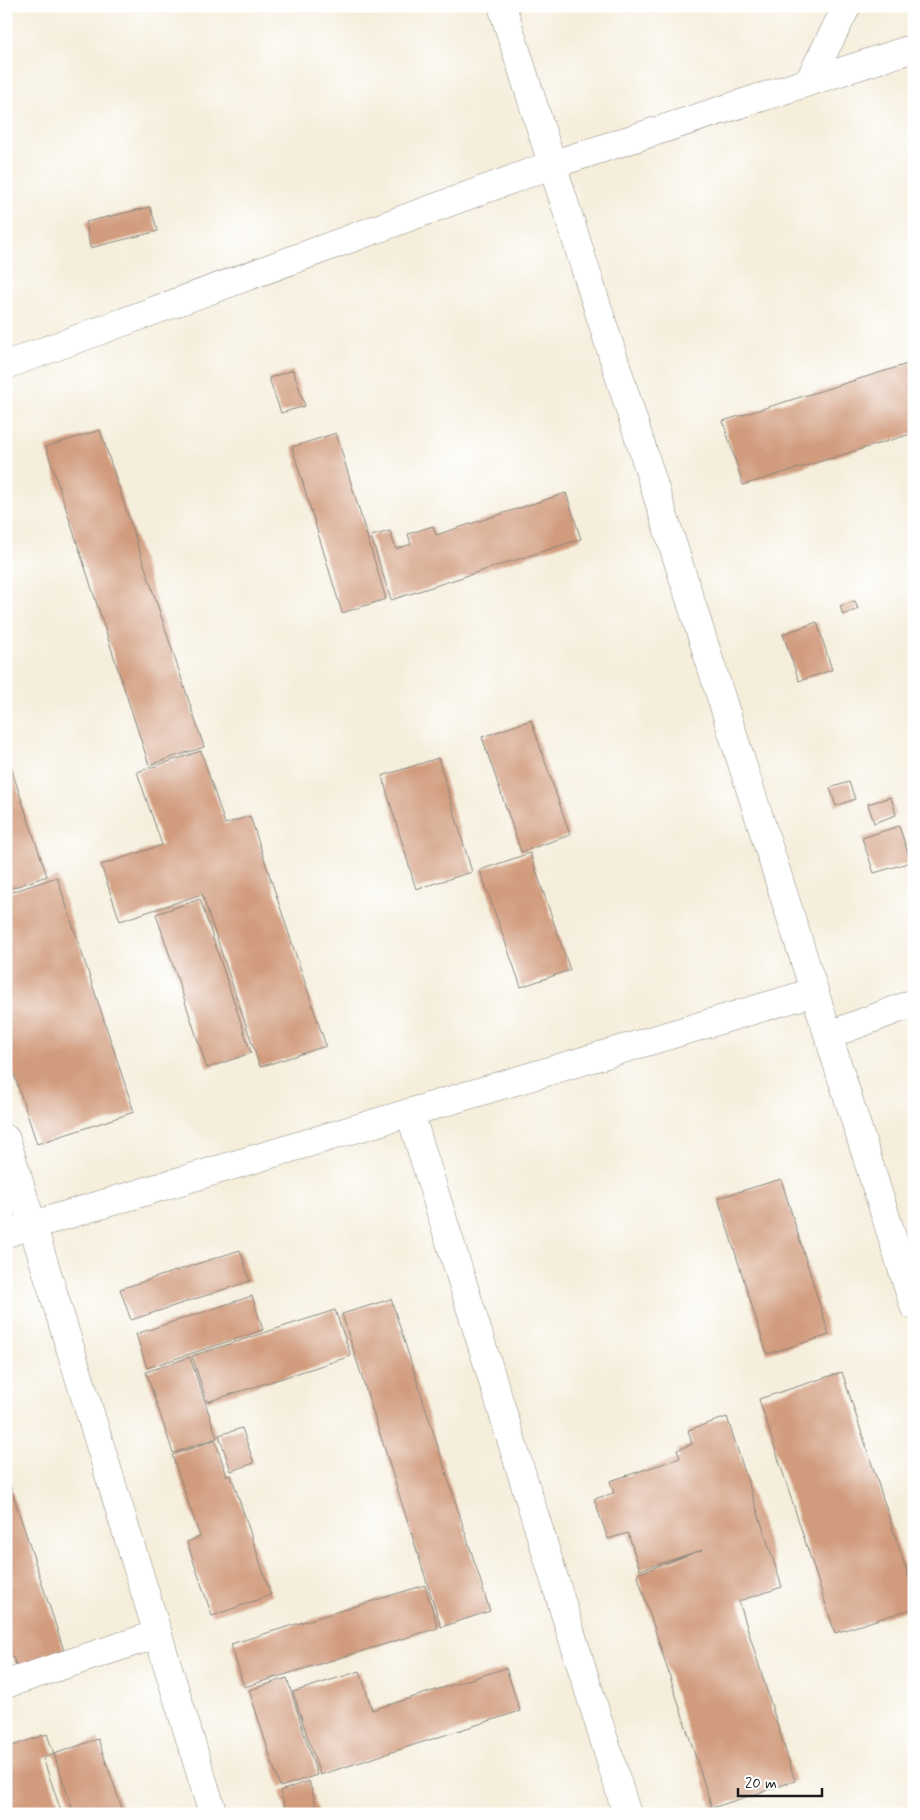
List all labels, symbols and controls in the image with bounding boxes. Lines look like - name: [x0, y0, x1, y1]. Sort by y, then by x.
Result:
- scale bar: [738, 1765, 821, 1797]
- text: 20 m: [745, 1774, 777, 1794]

